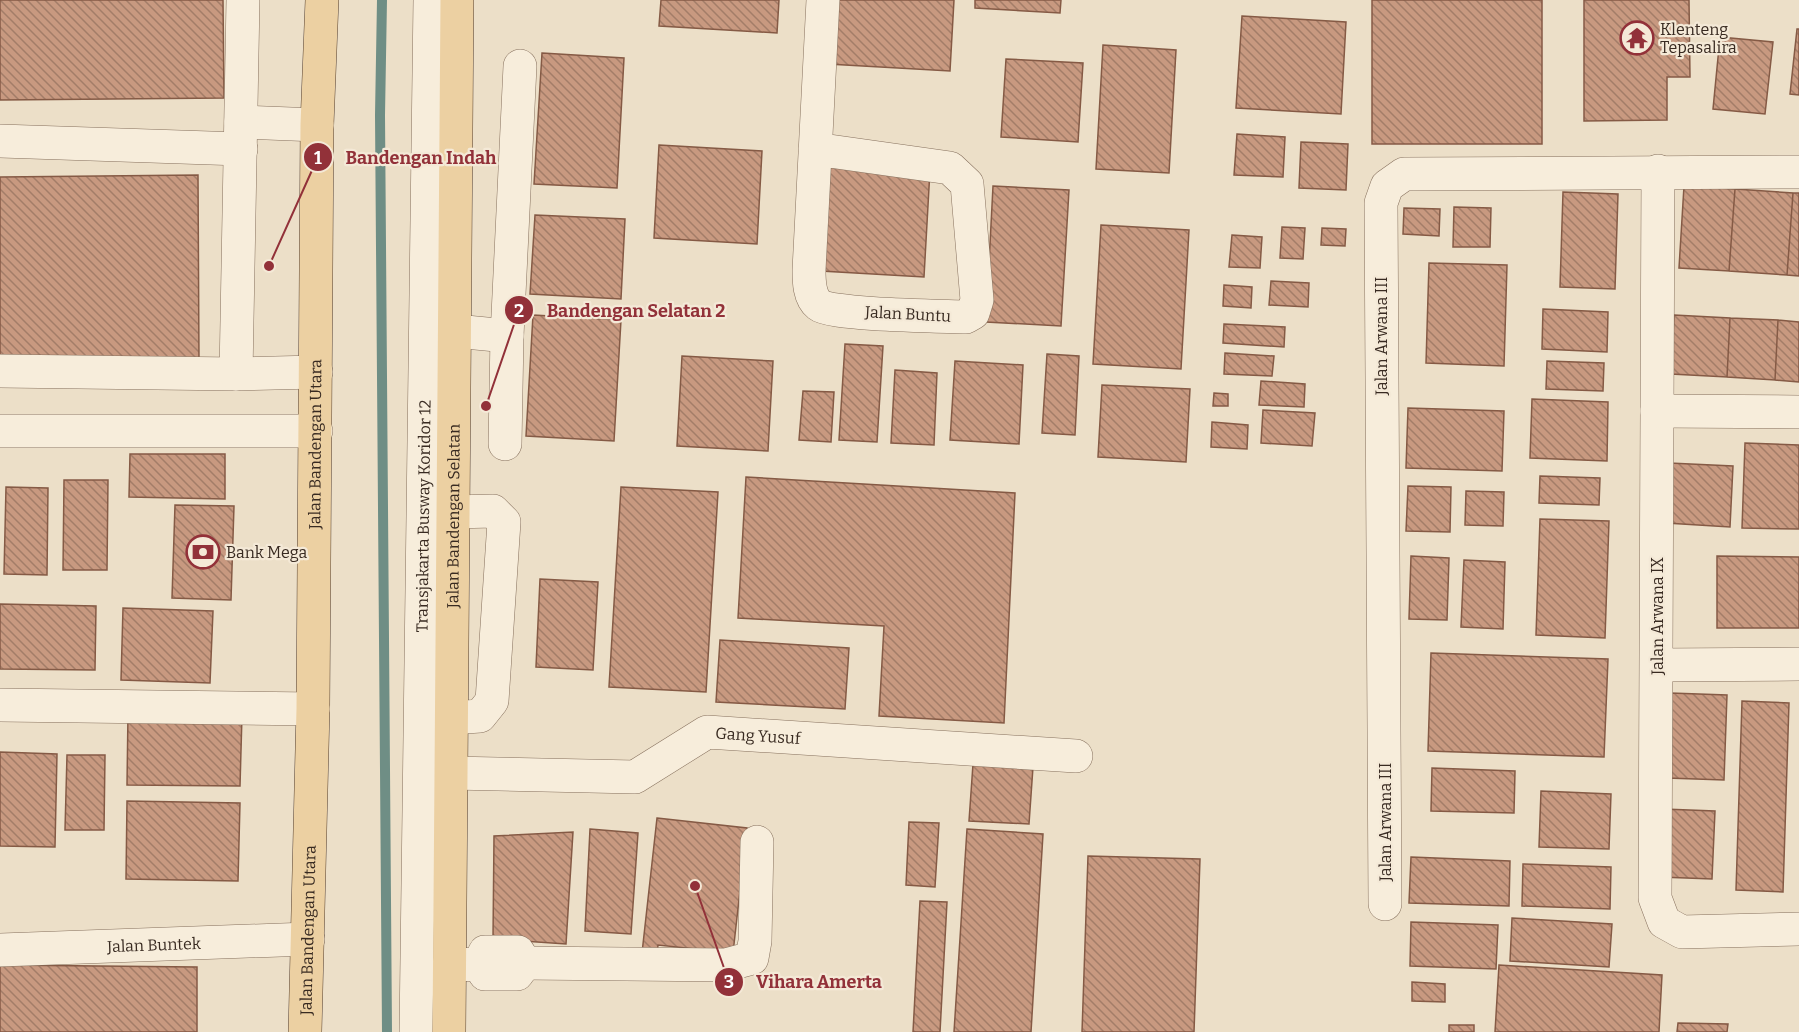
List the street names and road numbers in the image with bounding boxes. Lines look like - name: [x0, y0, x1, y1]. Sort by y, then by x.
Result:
- street label: Jalan Arwana III: [1372, 277, 1391, 396]
- street label: Jalan Buntu: [864, 302, 952, 326]
- street label: Jalan Bandengan Utara: [305, 359, 325, 530]
- street label: Transjakarta Busway Koridor 12: [412, 400, 434, 633]
- street label: Jalan Bandengan Selatan: [443, 424, 463, 609]
- street label: Jalan Arwana IX: [1648, 557, 1667, 676]
- street label: Gang Yusuf: [715, 723, 803, 748]
- street label: Jalan Arwana III: [1376, 763, 1395, 882]
- street label: Jalan Bandengan Utara: [296, 845, 319, 1016]
- street label: Jalan Buntek: [106, 933, 201, 956]

